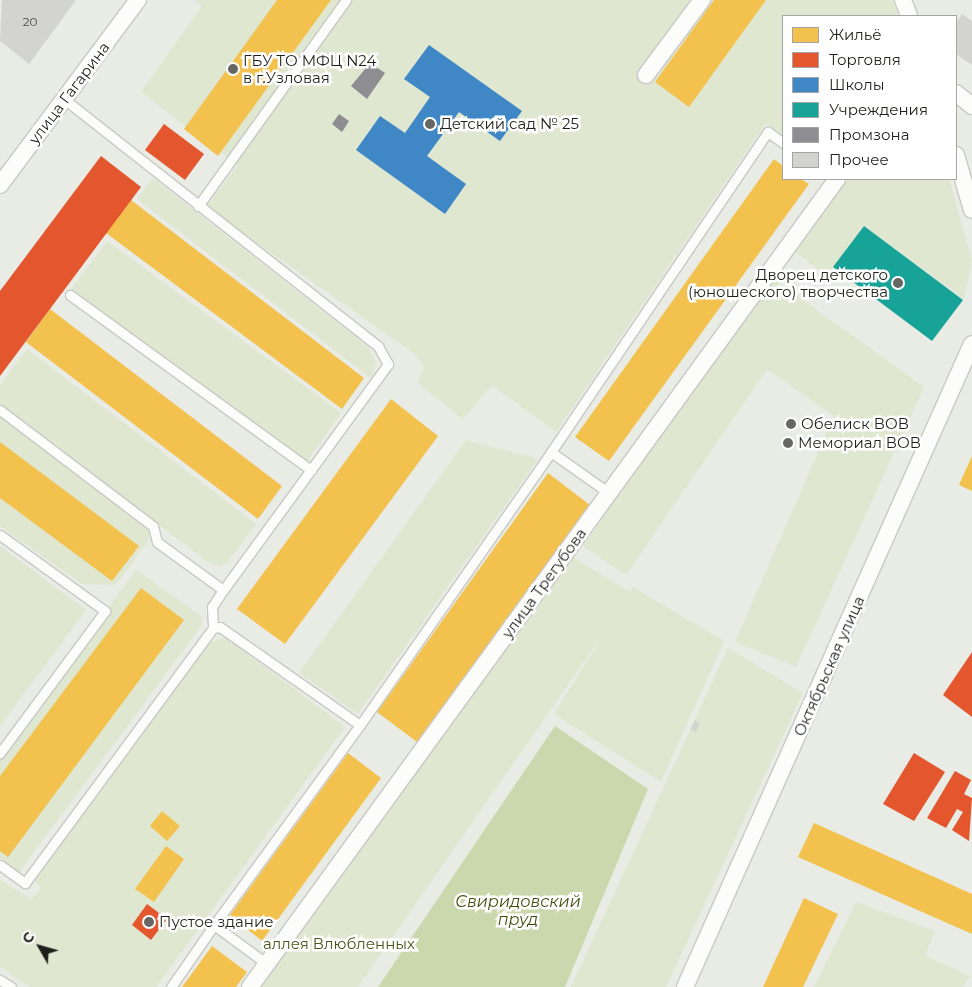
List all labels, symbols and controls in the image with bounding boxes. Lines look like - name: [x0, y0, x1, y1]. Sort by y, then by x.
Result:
- house number: 20: [23, 15, 37, 29]
- legend: [782, 15, 957, 180]
- text: Жильё: [829, 25, 882, 44]
- street label: улица Гагарина: [25, 38, 113, 148]
- text: Торговля: [829, 50, 901, 69]
- place label: ГБУ ТО МФЦ N24 в г.Узловая: [243, 51, 376, 86]
- marker: ГБУ ТО МФЦ N24 в г.Узловая: [227, 63, 239, 75]
- text: Школы: [829, 75, 885, 94]
- text: Учреждения: [829, 100, 928, 119]
- place label: Детский сад № 25: [440, 115, 579, 133]
- marker: Детский сад № 25: [424, 118, 436, 130]
- text: Промзона: [829, 125, 909, 144]
- text: Прочее: [829, 150, 889, 169]
- place label: Дворец детского (юношеского) творчества: [688, 265, 888, 300]
- marker: Дворец детского (юношеского) творчества: [892, 277, 904, 289]
- place label: Обелиск ВОВ: [801, 415, 909, 433]
- marker: Обелиск ВОВ: [785, 418, 797, 430]
- place label: Мемориал ВОВ: [798, 434, 921, 452]
- marker: Мемориал ВОВ: [782, 437, 794, 449]
- street label: улица Трегубова: [498, 524, 590, 642]
- street label: Октябрьская улица: [790, 593, 868, 739]
- water label: Свиридовский пруд: [455, 892, 581, 930]
- place label: Пустое здание: [159, 913, 274, 931]
- marker: Пустое здание: [143, 916, 155, 928]
- north arrow: [15, 922, 65, 972]
- text: С: [18, 928, 38, 947]
- park label: аллея Влюбленных: [263, 935, 415, 953]

